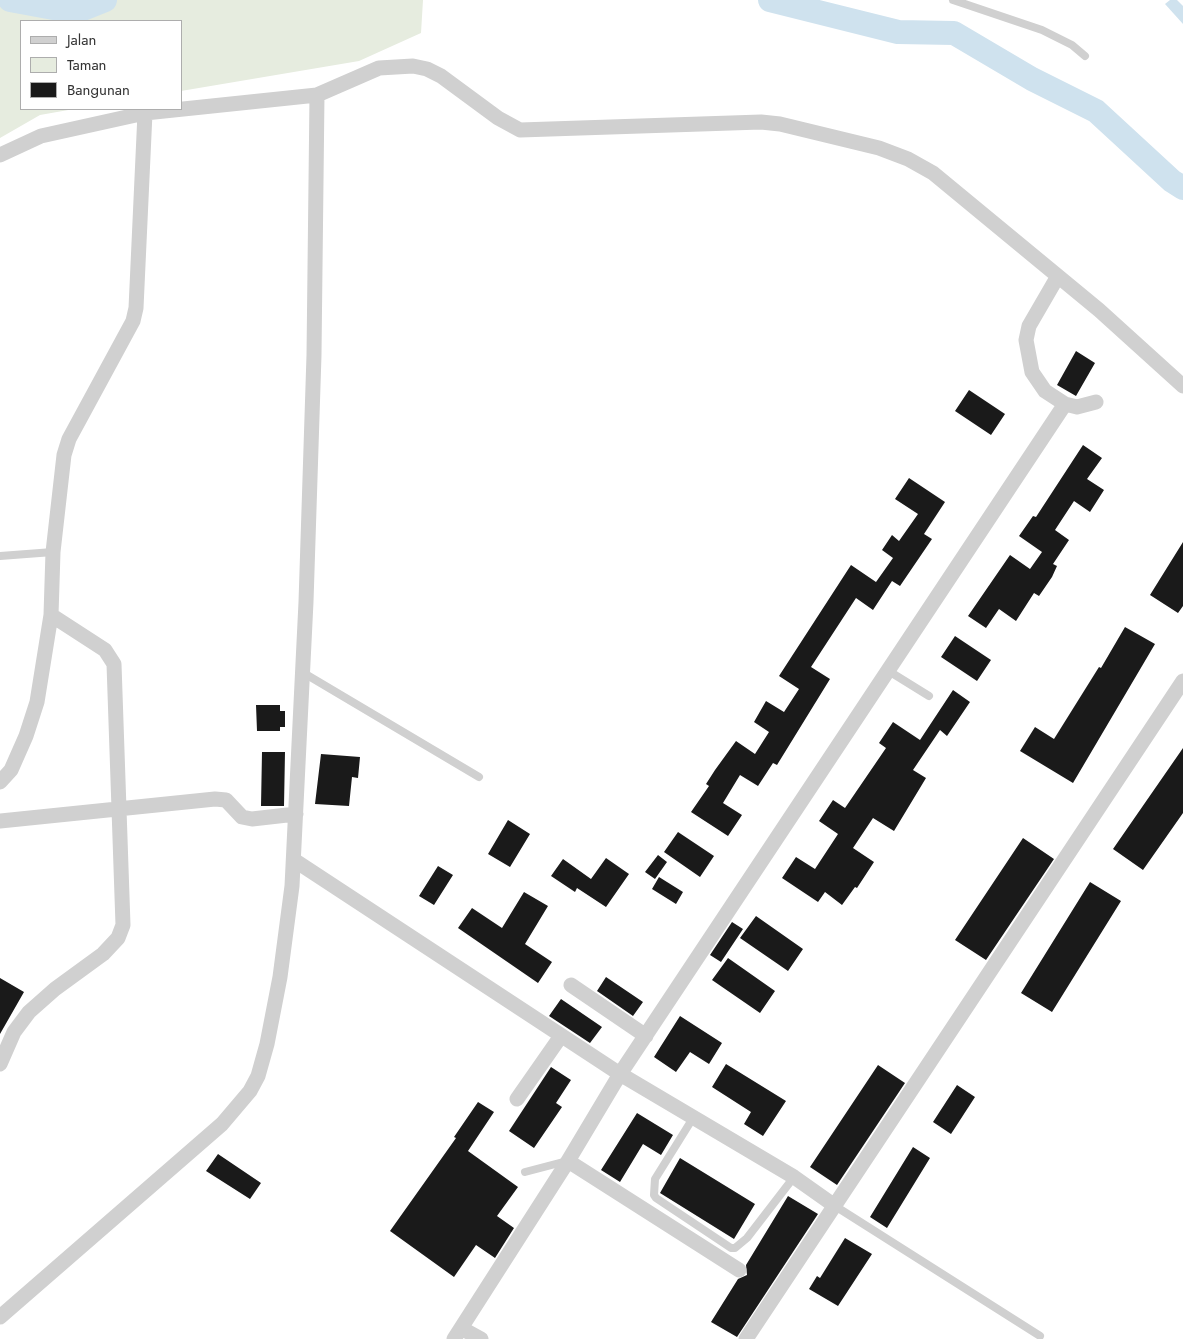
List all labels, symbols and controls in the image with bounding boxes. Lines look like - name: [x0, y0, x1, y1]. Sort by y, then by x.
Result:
- legend: [20, 20, 182, 110]
- text: Jalan: [67, 29, 96, 51]
- text: Taman: [67, 54, 106, 76]
- text: Bangunan: [67, 79, 130, 101]

